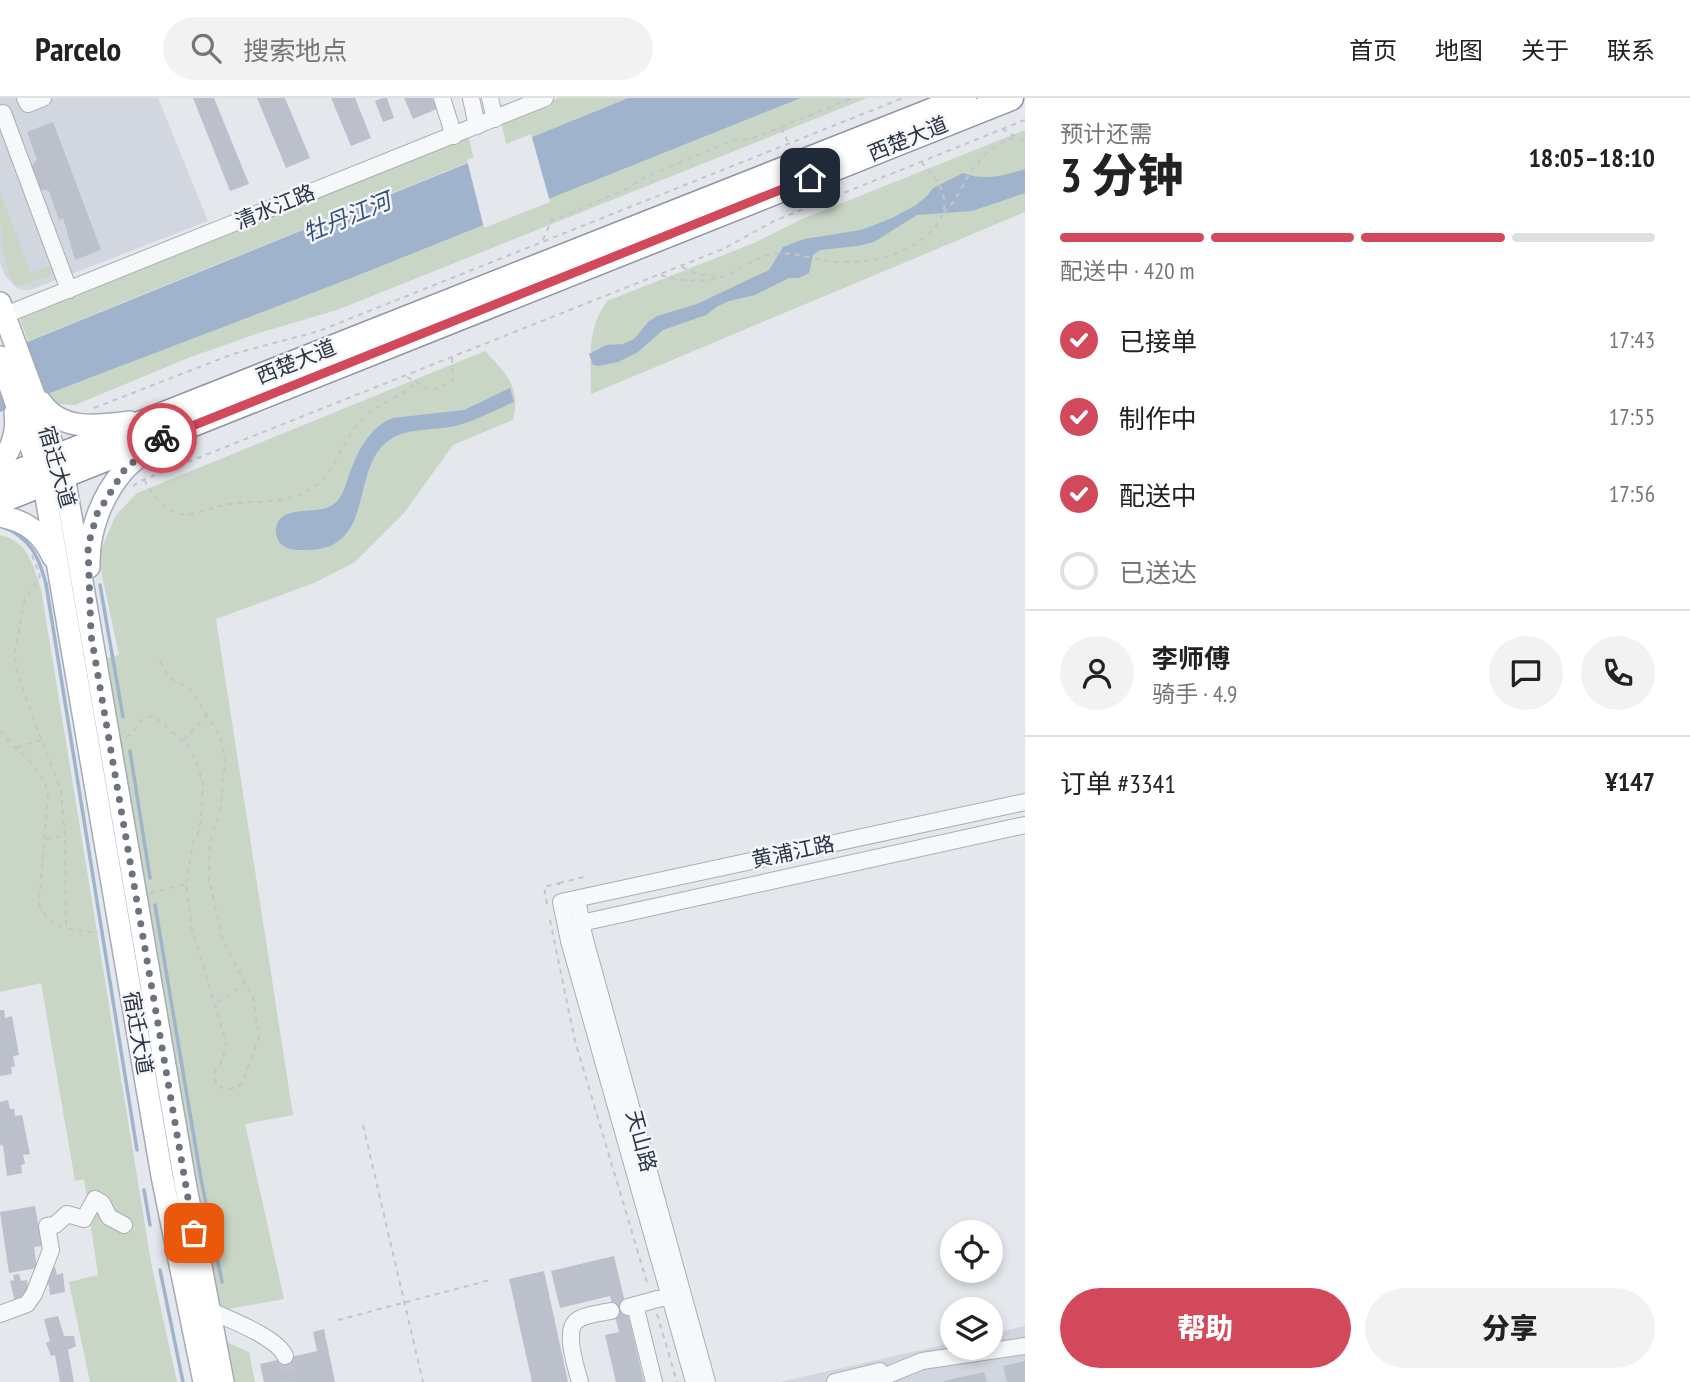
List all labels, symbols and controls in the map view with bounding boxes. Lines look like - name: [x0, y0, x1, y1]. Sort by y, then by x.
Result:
- search box: [163, 17, 653, 80]
- text: Parcelo: [35, 27, 121, 70]
- icon: search: [187, 29, 225, 67]
- text: 搜索地点: [243, 34, 347, 67]
- text: 首页: [1349, 35, 1397, 66]
- text: 地图: [1435, 35, 1483, 66]
- text: 关于: [1521, 35, 1569, 66]
- text: 联系: [1607, 35, 1655, 66]
- street label: 西楚大道: [864, 110, 952, 167]
- text: 预计还需: [1060, 119, 1152, 148]
- text: 18:05–18:10: [1528, 141, 1655, 174]
- text: 3 分钟: [1060, 145, 1183, 205]
- pin: [780, 148, 840, 208]
- icon: home: [791, 159, 829, 197]
- street label: 清水江路: [231, 178, 319, 235]
- water label: 牡丹江河: [299, 184, 399, 247]
- text: 配送中 · 420 m: [1060, 256, 1195, 285]
- icon: check: [1060, 321, 1098, 359]
- text: 已接单: [1119, 325, 1197, 358]
- text: 17:43: [1609, 325, 1655, 354]
- street label: 西楚大道: [252, 333, 340, 390]
- icon: check: [1060, 398, 1098, 436]
- text: 制作中: [1119, 402, 1197, 435]
- text: 17:55: [1609, 402, 1655, 431]
- courier: [127, 403, 197, 473]
- icon: bike: [143, 419, 181, 457]
- street label: 宿迁大道: [33, 423, 82, 511]
- icon: check: [1060, 475, 1098, 513]
- text: 配送中: [1119, 479, 1197, 512]
- text: 17:56: [1609, 479, 1655, 508]
- text: 已送达: [1119, 556, 1197, 589]
- button: person: [1060, 636, 1134, 710]
- button: chat: [1489, 636, 1563, 710]
- button: phone: [1581, 636, 1655, 710]
- text: 李师傅: [1152, 642, 1230, 675]
- text: 骑手 · 4.9: [1152, 679, 1237, 708]
- text: ¥147: [1605, 765, 1655, 798]
- text: 订单 #3341: [1060, 767, 1176, 800]
- street label: 黄浦江路: [749, 830, 837, 873]
- street label: 宿迁大道: [118, 989, 159, 1077]
- street label: 天山路: [620, 1107, 663, 1175]
- pin: [164, 1203, 224, 1263]
- icon: bag: [175, 1214, 213, 1252]
- map controls: [940, 1220, 1003, 1360]
- button: locate: [940, 1220, 1003, 1283]
- button: 帮助: [1060, 1288, 1351, 1368]
- button: 分享: [1365, 1288, 1655, 1368]
- button: layers: [940, 1297, 1003, 1360]

